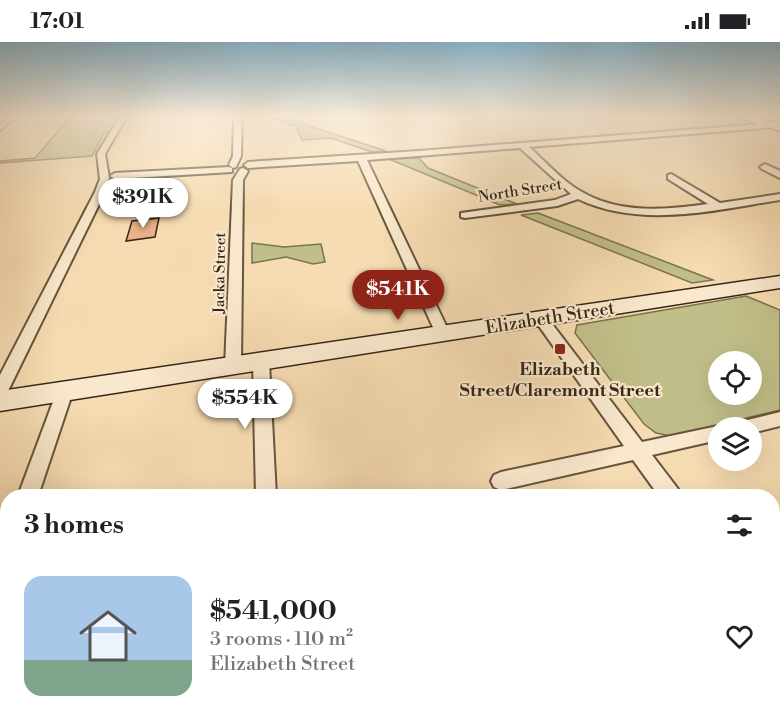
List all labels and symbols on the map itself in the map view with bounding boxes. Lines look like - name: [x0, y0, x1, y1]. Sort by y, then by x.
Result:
- street label: North Street: [477, 175, 564, 207]
- pin: $391K: [101, 178, 185, 229]
- street label: Jacka Street: [210, 232, 230, 315]
- pin: $541K: [356, 270, 440, 321]
- street label: Elizabeth Street: [484, 296, 617, 340]
- marker: Elizabeth Street/Claremont Street: [553, 342, 567, 356]
- place label: Elizabeth Street/Claremont Street: [460, 358, 661, 402]
- pin: $554K: [203, 379, 287, 430]

